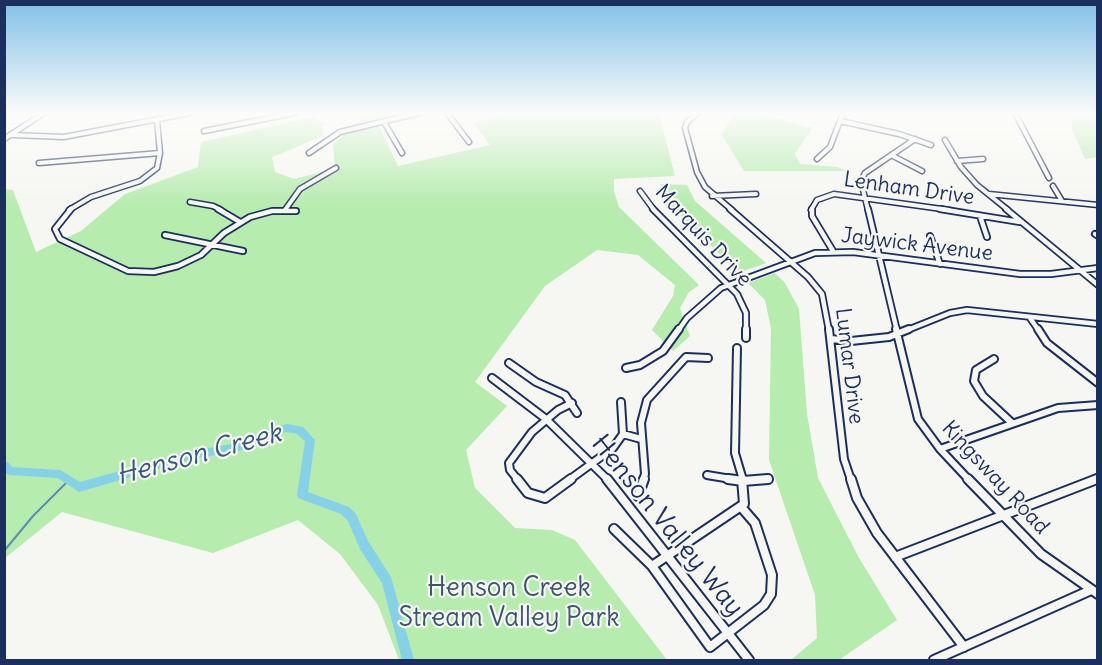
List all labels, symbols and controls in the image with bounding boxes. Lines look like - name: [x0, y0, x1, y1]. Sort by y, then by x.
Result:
- street label: Lenham Drive: [842, 167, 976, 211]
- street label: Marquis Drive: [649, 180, 757, 292]
- street label: Jaywick Avenue: [840, 223, 994, 267]
- street label: Lumar Drive: [829, 306, 869, 426]
- street label: Kingsway Road: [936, 416, 1054, 540]
- water label: Henson Creek: [113, 417, 285, 493]
- street label: Henson Valley Way: [584, 429, 750, 623]
- park label: Henson Creek Stream Valley Park: [399, 573, 619, 634]

